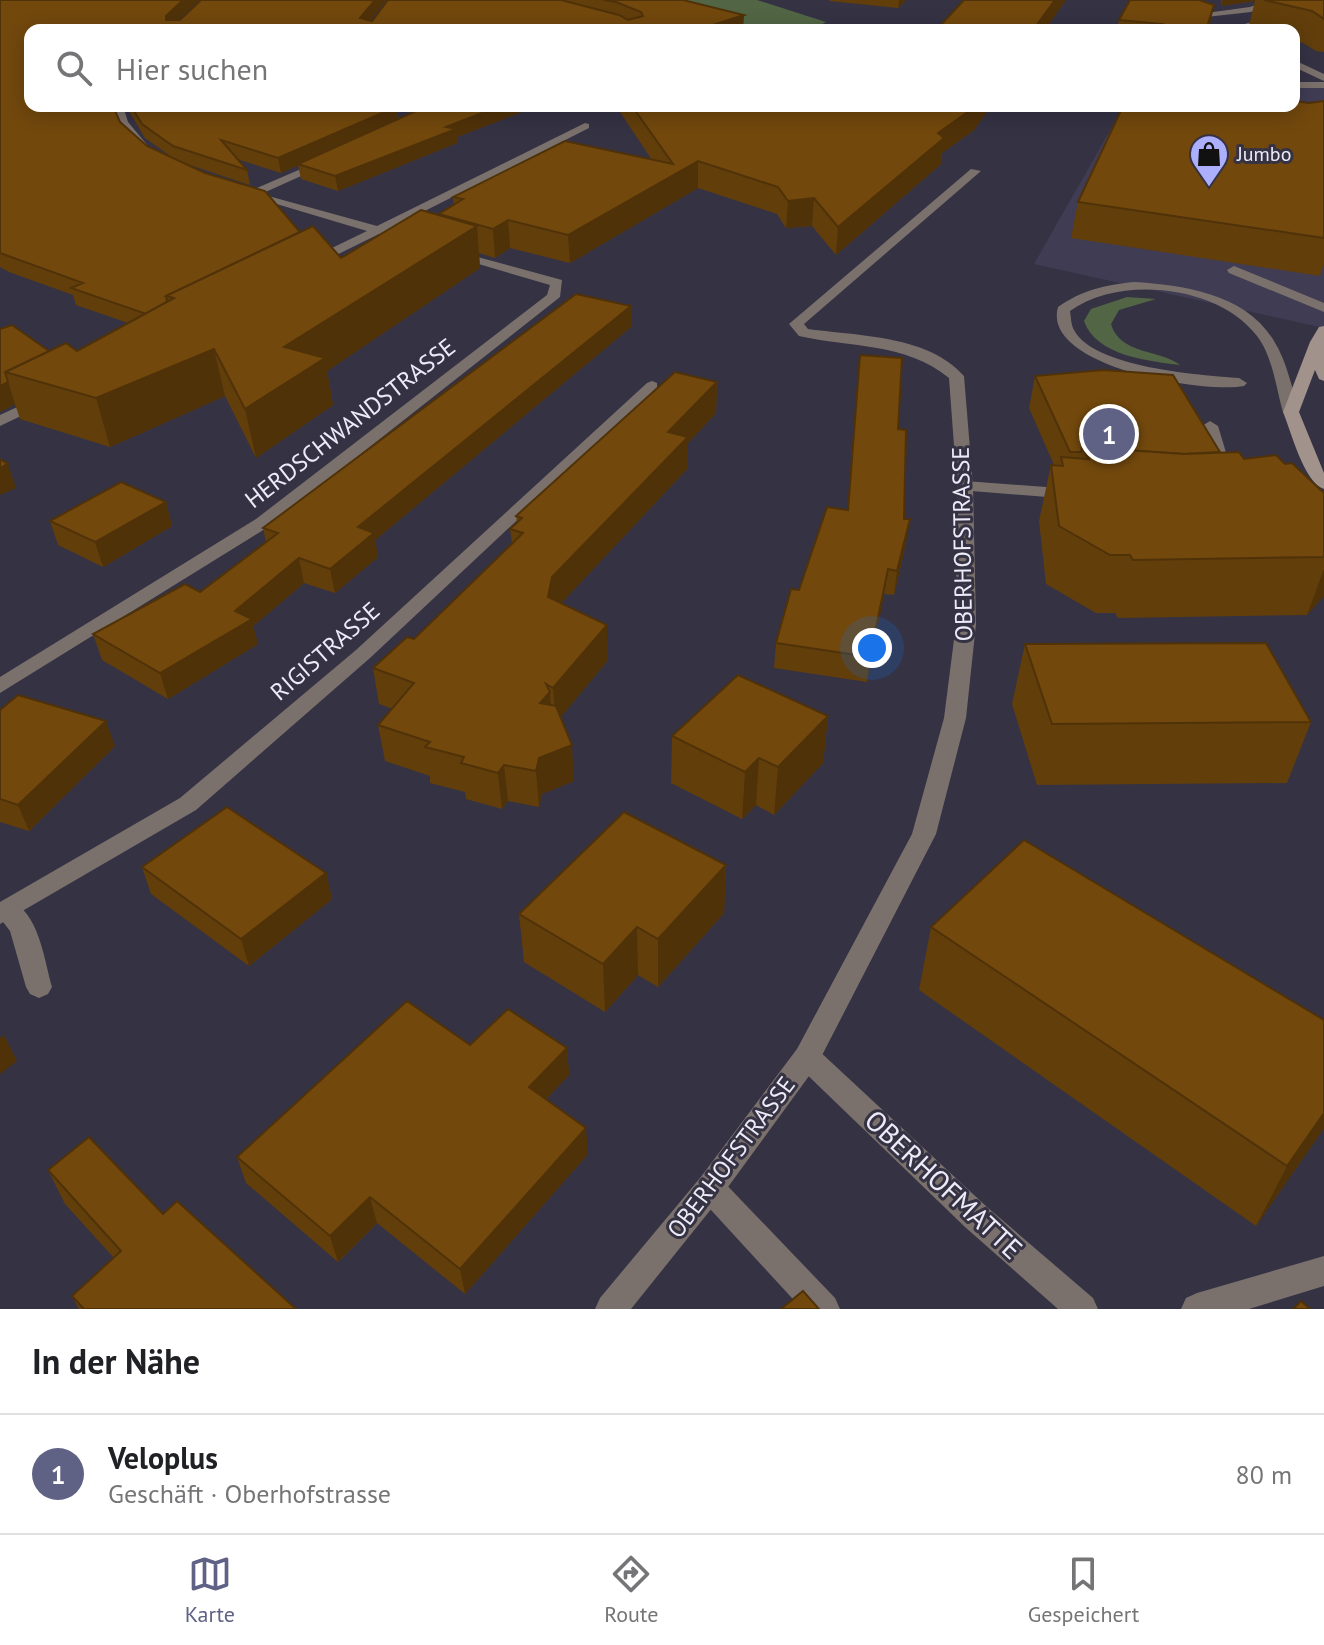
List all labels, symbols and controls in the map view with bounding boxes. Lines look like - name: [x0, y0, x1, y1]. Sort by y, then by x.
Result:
- search box: [24, 24, 1300, 112]
- icon: search: [52, 46, 96, 90]
- text: Hier suchen: [116, 49, 268, 88]
- shop icon: Jumbo: [1188, 133, 1230, 188]
- place label: Jumbo: [1236, 141, 1291, 167]
- street label: HERDSCHWANDSTRASSE: [239, 331, 461, 515]
- pin: 1: [1083, 404, 1135, 464]
- street label: OBERHOFSTRASSE: [945, 446, 979, 642]
- street label: RIGISTRASSE: [264, 595, 386, 707]
- your location: [852, 628, 892, 668]
- street label: OBERHOFSTRASSE: [660, 1070, 802, 1244]
- street label: OBERHOFMATTE: [857, 1101, 1031, 1267]
- text: In der Nähe: [32, 1339, 200, 1383]
- text: Veloplus: [108, 1438, 218, 1477]
- text: 1: [51, 1458, 65, 1491]
- text: 80 m: [1236, 1458, 1292, 1491]
- text: Geschäft · Oberhofstrasse: [108, 1477, 391, 1510]
- tab: Karte: [185, 1552, 235, 1628]
- tab: Route: [604, 1552, 658, 1628]
- tab: Gespeichert: [1028, 1552, 1139, 1628]

